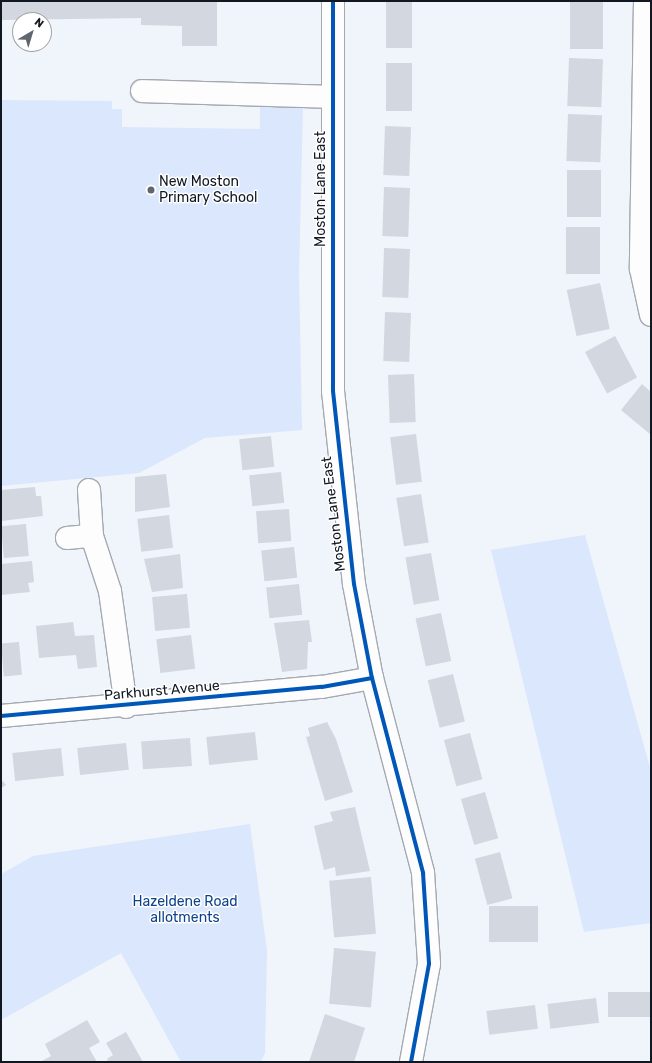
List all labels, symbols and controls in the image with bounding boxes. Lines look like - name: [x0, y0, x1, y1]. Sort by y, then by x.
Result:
- north arrow: [12, 12, 52, 52]
- text: N: [32, 15, 46, 30]
- street label: Moston Lane East: [313, 131, 329, 247]
- place label: New Moston Primary School: [159, 174, 258, 206]
- marker: New Moston Primary School: [146, 185, 156, 195]
- street label: Moston Lane East: [319, 455, 349, 573]
- street label: Parkhurst Avenue: [103, 678, 221, 704]
- park label: Hazeldene Road allotments: [132, 894, 238, 926]

